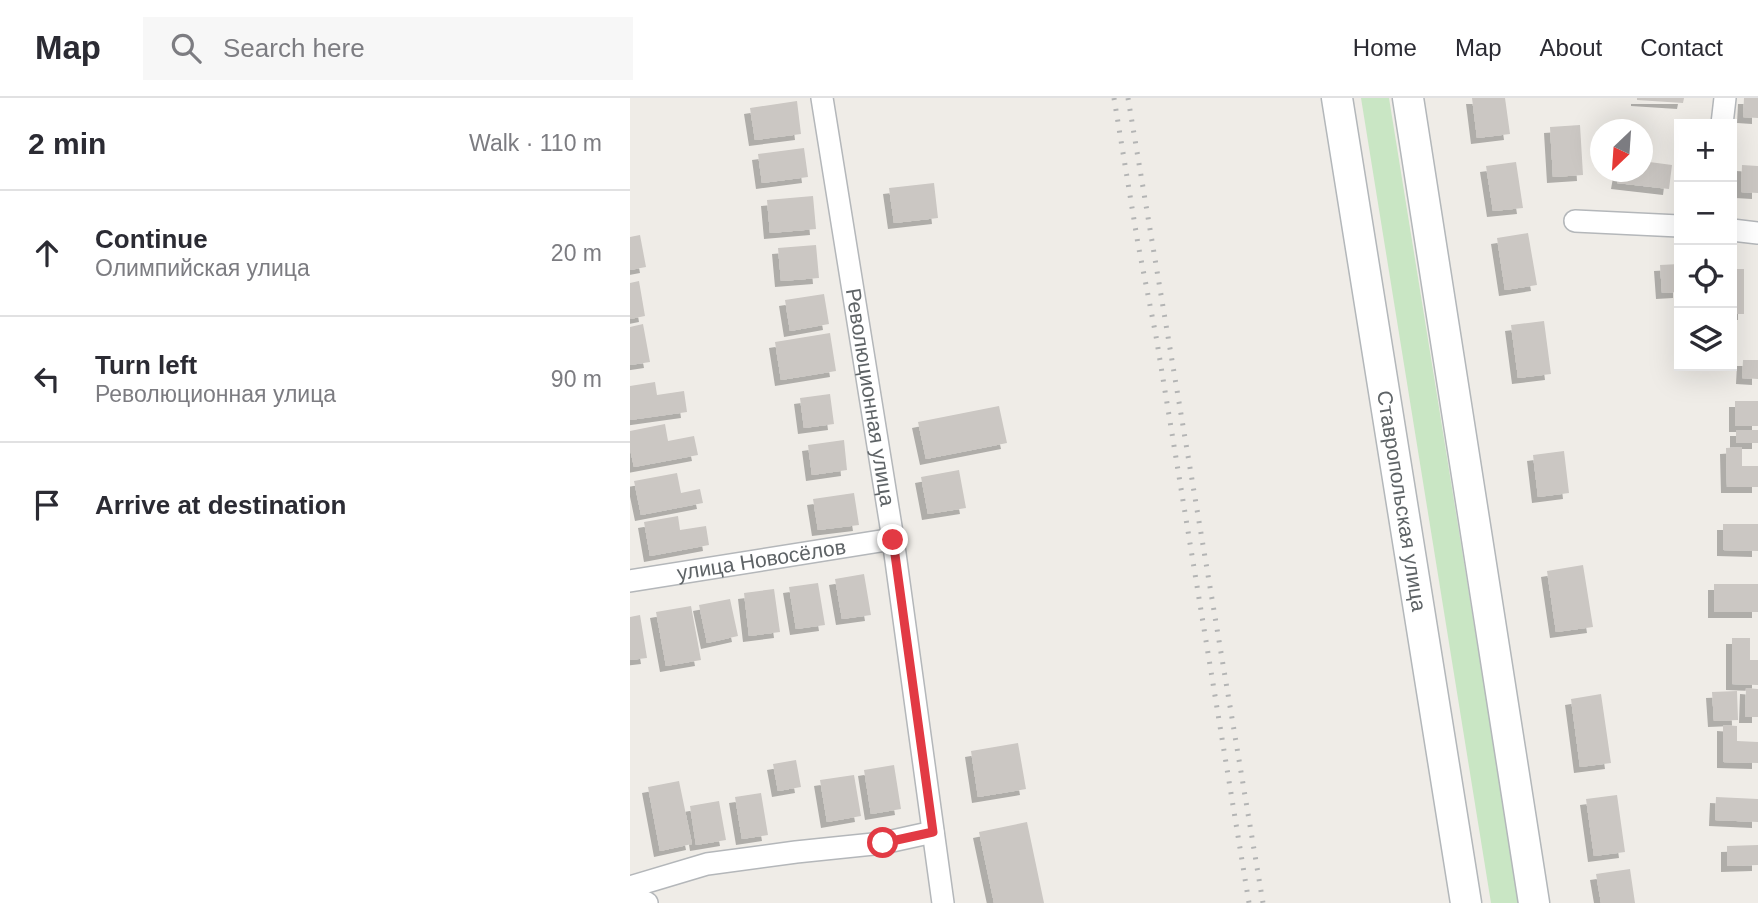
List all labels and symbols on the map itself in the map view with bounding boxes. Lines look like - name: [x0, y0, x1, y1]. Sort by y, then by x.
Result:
- north arrow: [1590, 119, 1653, 182]
- street label: Революционная улица: [842, 287, 900, 508]
- street label: Ставропольская улица: [1373, 389, 1431, 613]
- route end: [877, 524, 908, 555]
- street label: улица Новосёлов: [675, 535, 847, 584]
- route start: [867, 827, 898, 858]

